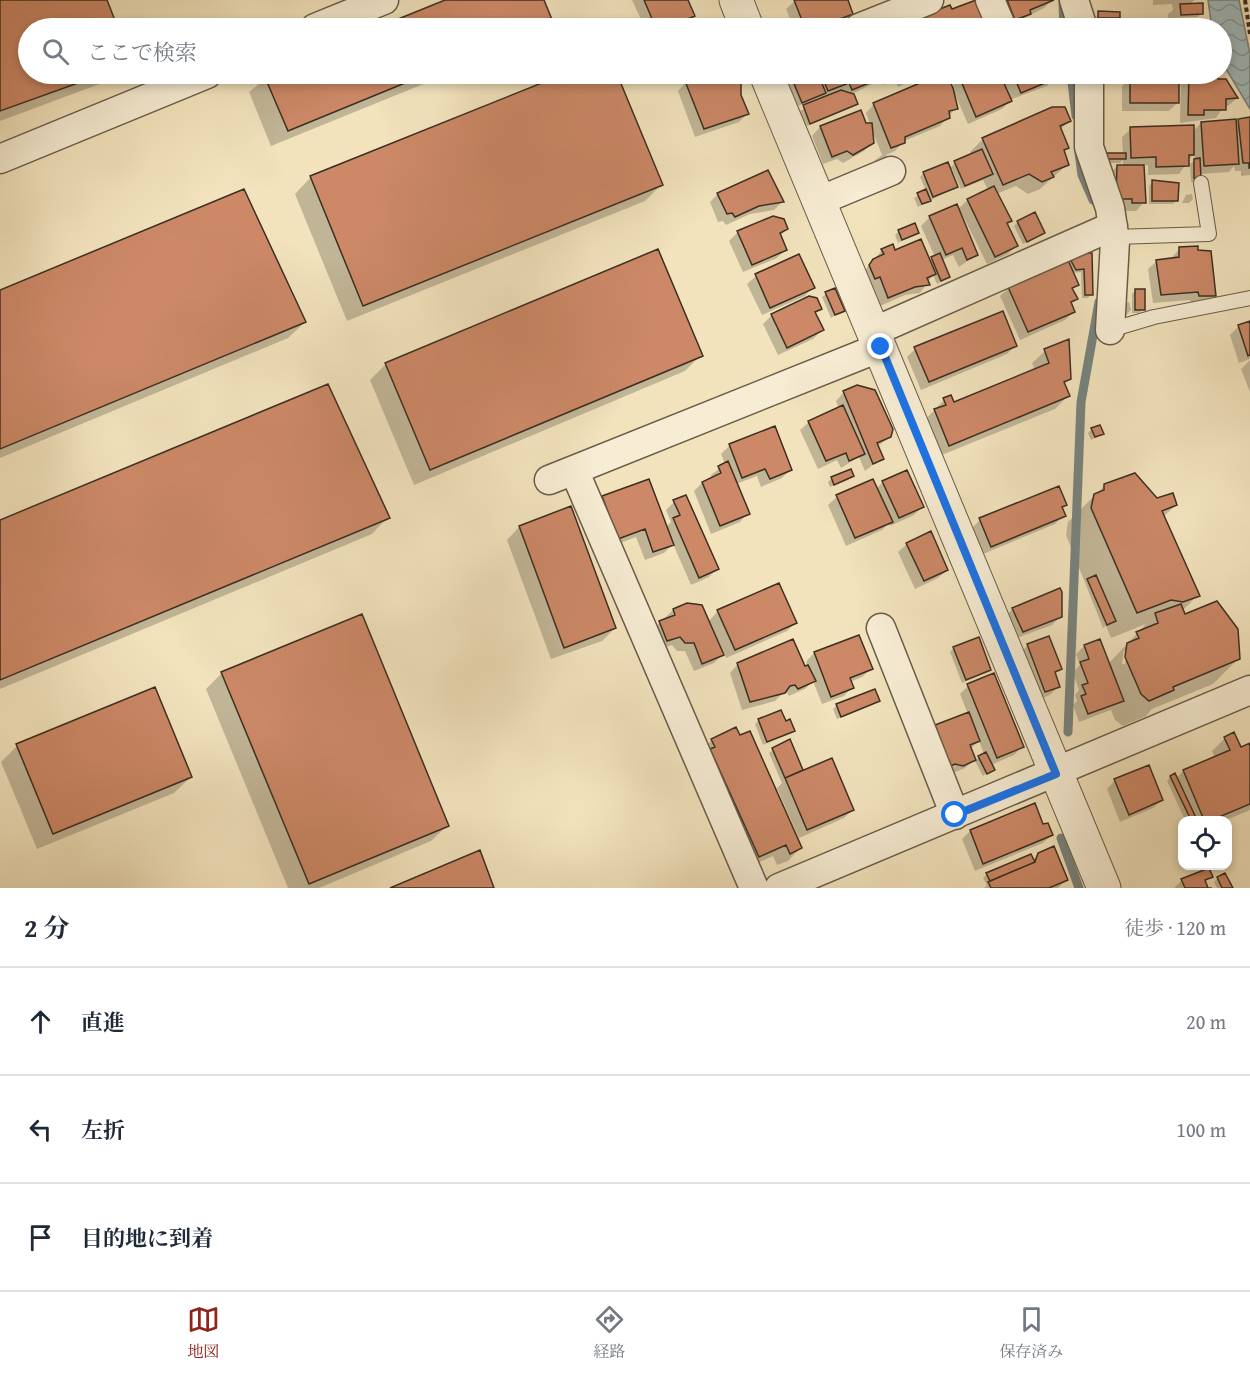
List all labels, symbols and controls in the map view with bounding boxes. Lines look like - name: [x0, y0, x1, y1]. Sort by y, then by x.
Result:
- search box: [18, 18, 1232, 84]
- icon: search: [39, 35, 72, 68]
- text: ここで検索: [87, 36, 197, 68]
- route end: [867, 333, 893, 359]
- route start: [941, 801, 967, 827]
- map controls: [1178, 816, 1232, 870]
- button: locate: [1178, 816, 1232, 870]
- text: 2 分: [24, 908, 69, 947]
- text: 徒歩 · 120 m: [1124, 913, 1226, 942]
- icon: ahead: [24, 1005, 57, 1038]
- text: 直進: [81, 1006, 125, 1038]
- text: 20 m: [1186, 1007, 1226, 1036]
- icon: left: [24, 1113, 57, 1146]
- text: 左折: [81, 1114, 125, 1146]
- text: 100 m: [1176, 1115, 1226, 1144]
- icon: arrive: [24, 1221, 57, 1254]
- text: 目的地に到着: [81, 1222, 213, 1254]
- tab: 地図: [187, 1303, 220, 1363]
- tab: 経路: [593, 1303, 626, 1363]
- tab: 保存済み: [999, 1303, 1063, 1363]

